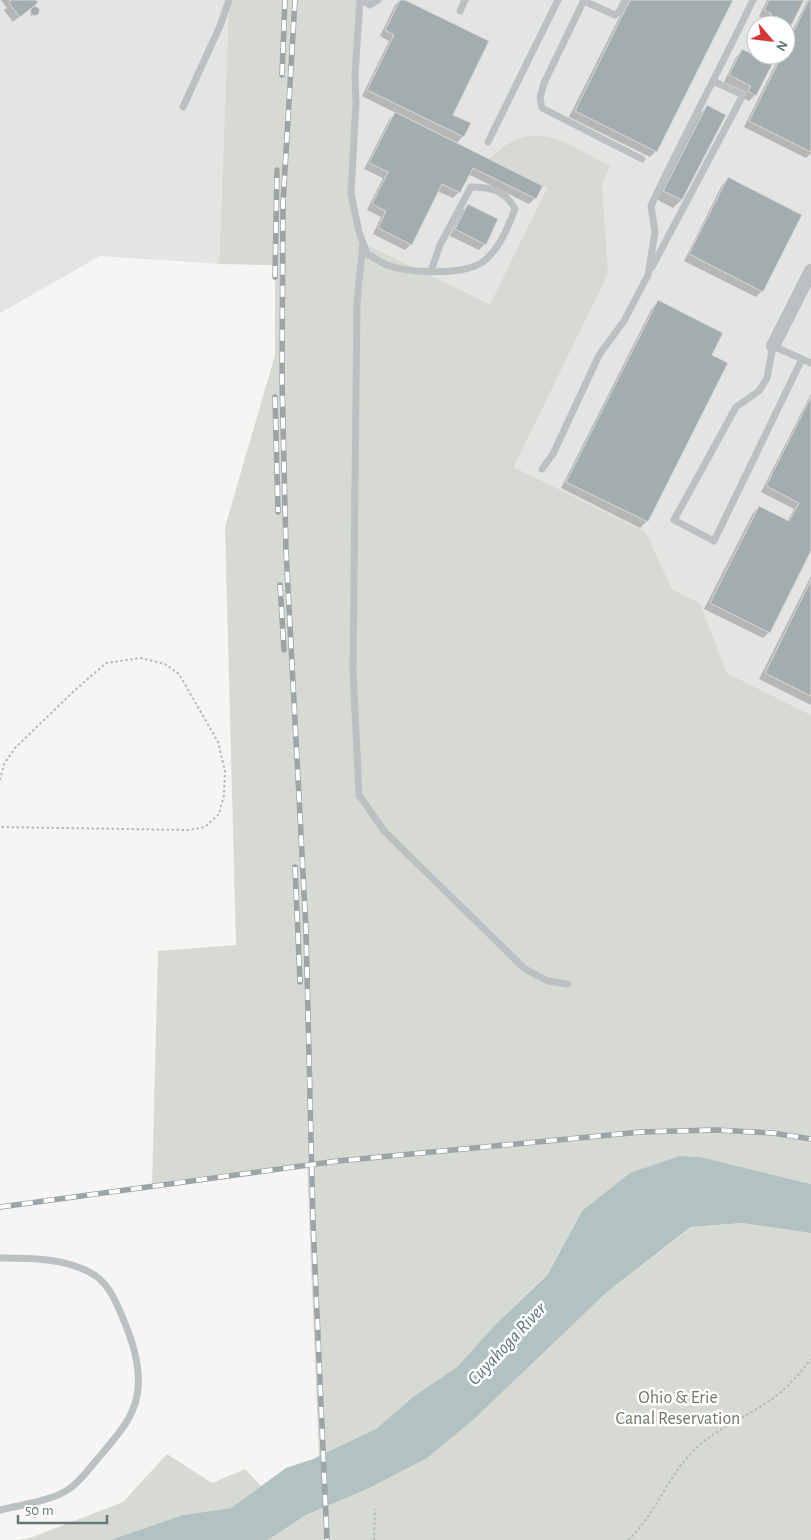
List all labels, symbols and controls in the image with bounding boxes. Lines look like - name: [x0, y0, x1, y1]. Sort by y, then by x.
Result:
- north arrow: [746, 15, 796, 65]
- text: N: [773, 38, 790, 53]
- water label: Cuyahoga River: [464, 1298, 551, 1389]
- park label: Ohio & Erie Canal Reservation: [616, 1389, 740, 1428]
- scale bar: [18, 1492, 106, 1524]
- text: 50 m: [25, 1503, 54, 1518]

